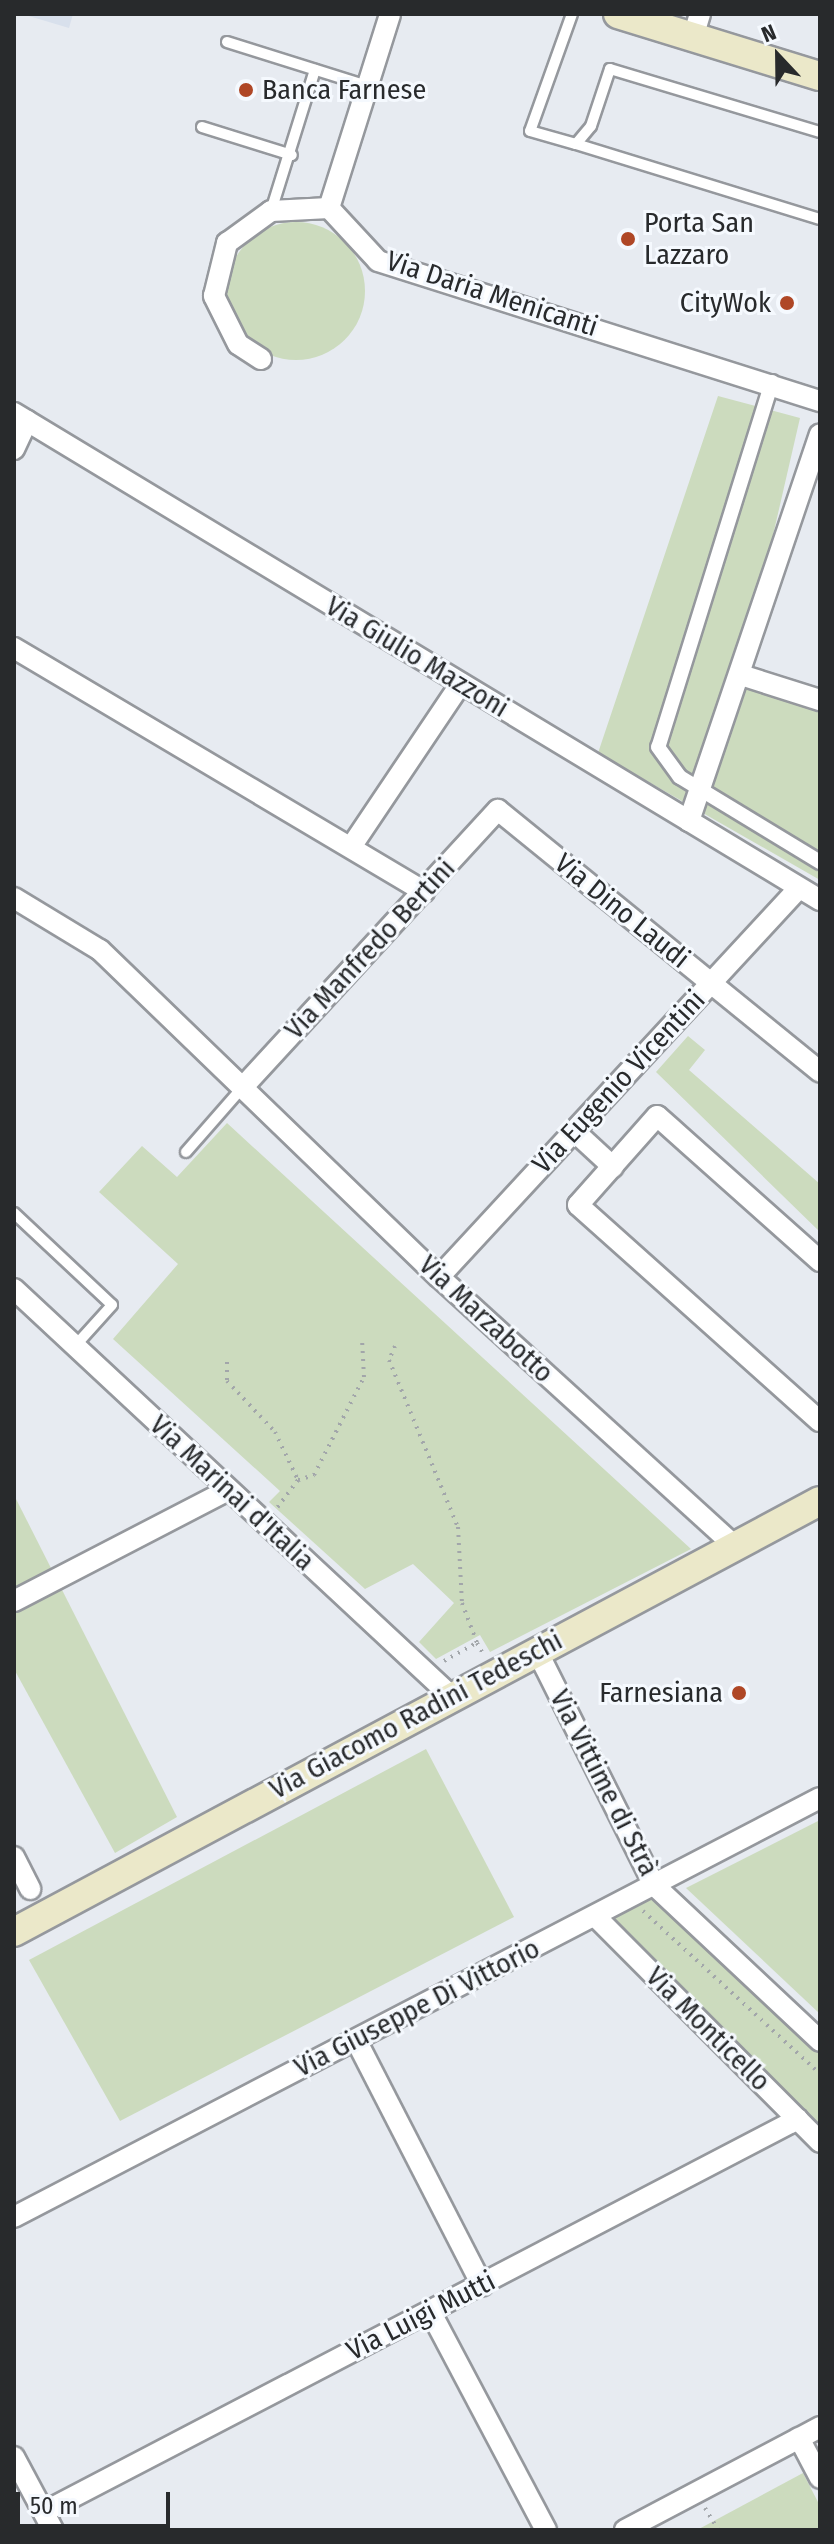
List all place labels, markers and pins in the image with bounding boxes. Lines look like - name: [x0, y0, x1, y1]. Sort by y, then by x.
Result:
- place label: Banca Farnese: [262, 73, 426, 107]
- marker: Banca Farnese: [237, 81, 255, 99]
- place label: Porta San Lazzaro: [644, 206, 754, 272]
- marker: Porta San Lazzaro: [619, 230, 637, 248]
- place label: CityWok: [680, 286, 771, 320]
- marker: CityWok: [778, 294, 796, 312]
- place label: Farnesiana: [599, 1676, 723, 1710]
- marker: Farnesiana: [730, 1684, 748, 1702]

